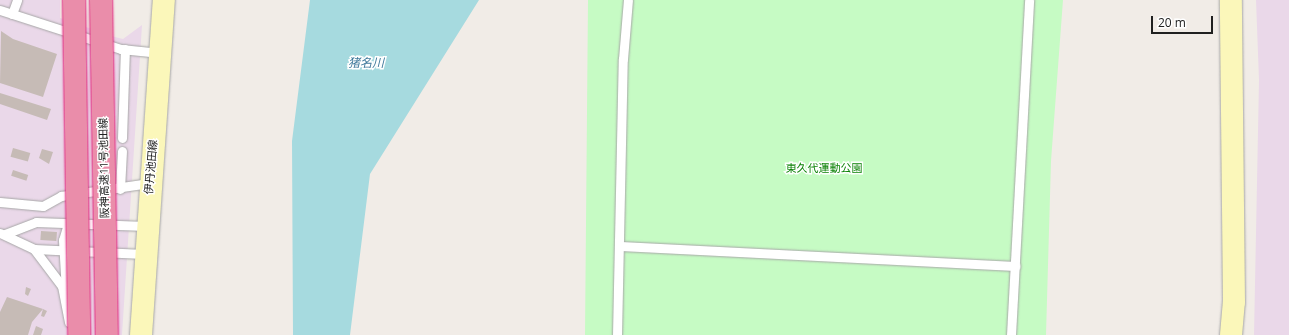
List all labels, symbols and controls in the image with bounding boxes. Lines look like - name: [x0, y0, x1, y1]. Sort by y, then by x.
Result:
- scale bar: [1153, 8, 1215, 34]
- text: 20 m: [1158, 14, 1186, 31]
- water label: 猪名川: [348, 56, 384, 70]
- street label: 阪神高速11号池田線: [97, 118, 111, 218]
- street label: 伊丹池田線: [142, 139, 160, 195]
- park label: 東久代運動公園: [786, 161, 862, 175]

